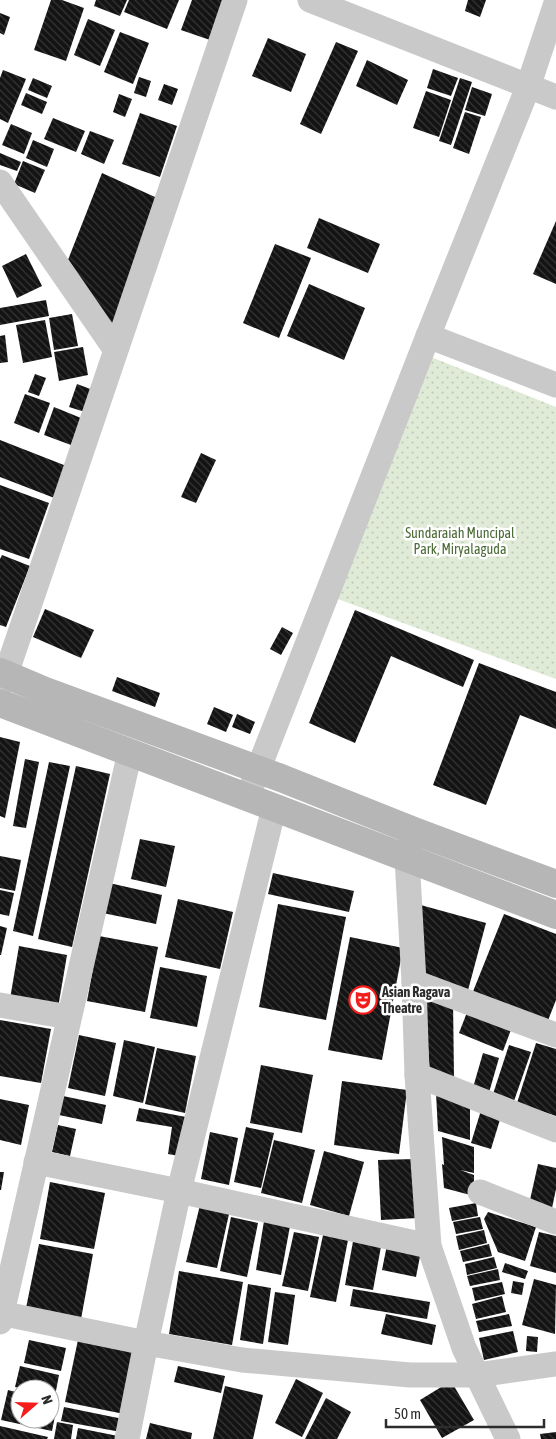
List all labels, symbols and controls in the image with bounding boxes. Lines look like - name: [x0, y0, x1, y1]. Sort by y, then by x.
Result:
- park label: Sundaraiah Muncipal Park, Miryalaguda: [405, 525, 515, 557]
- place label: Asian Ragava Theatre: [381, 984, 451, 1016]
- theatre icon: Asian Ragava Theatre: [348, 985, 378, 1015]
- north arrow: [10, 1379, 60, 1429]
- text: N: [38, 1393, 56, 1406]
- scale bar: [386, 1396, 544, 1428]
- text: 50 m: [394, 1405, 421, 1422]

